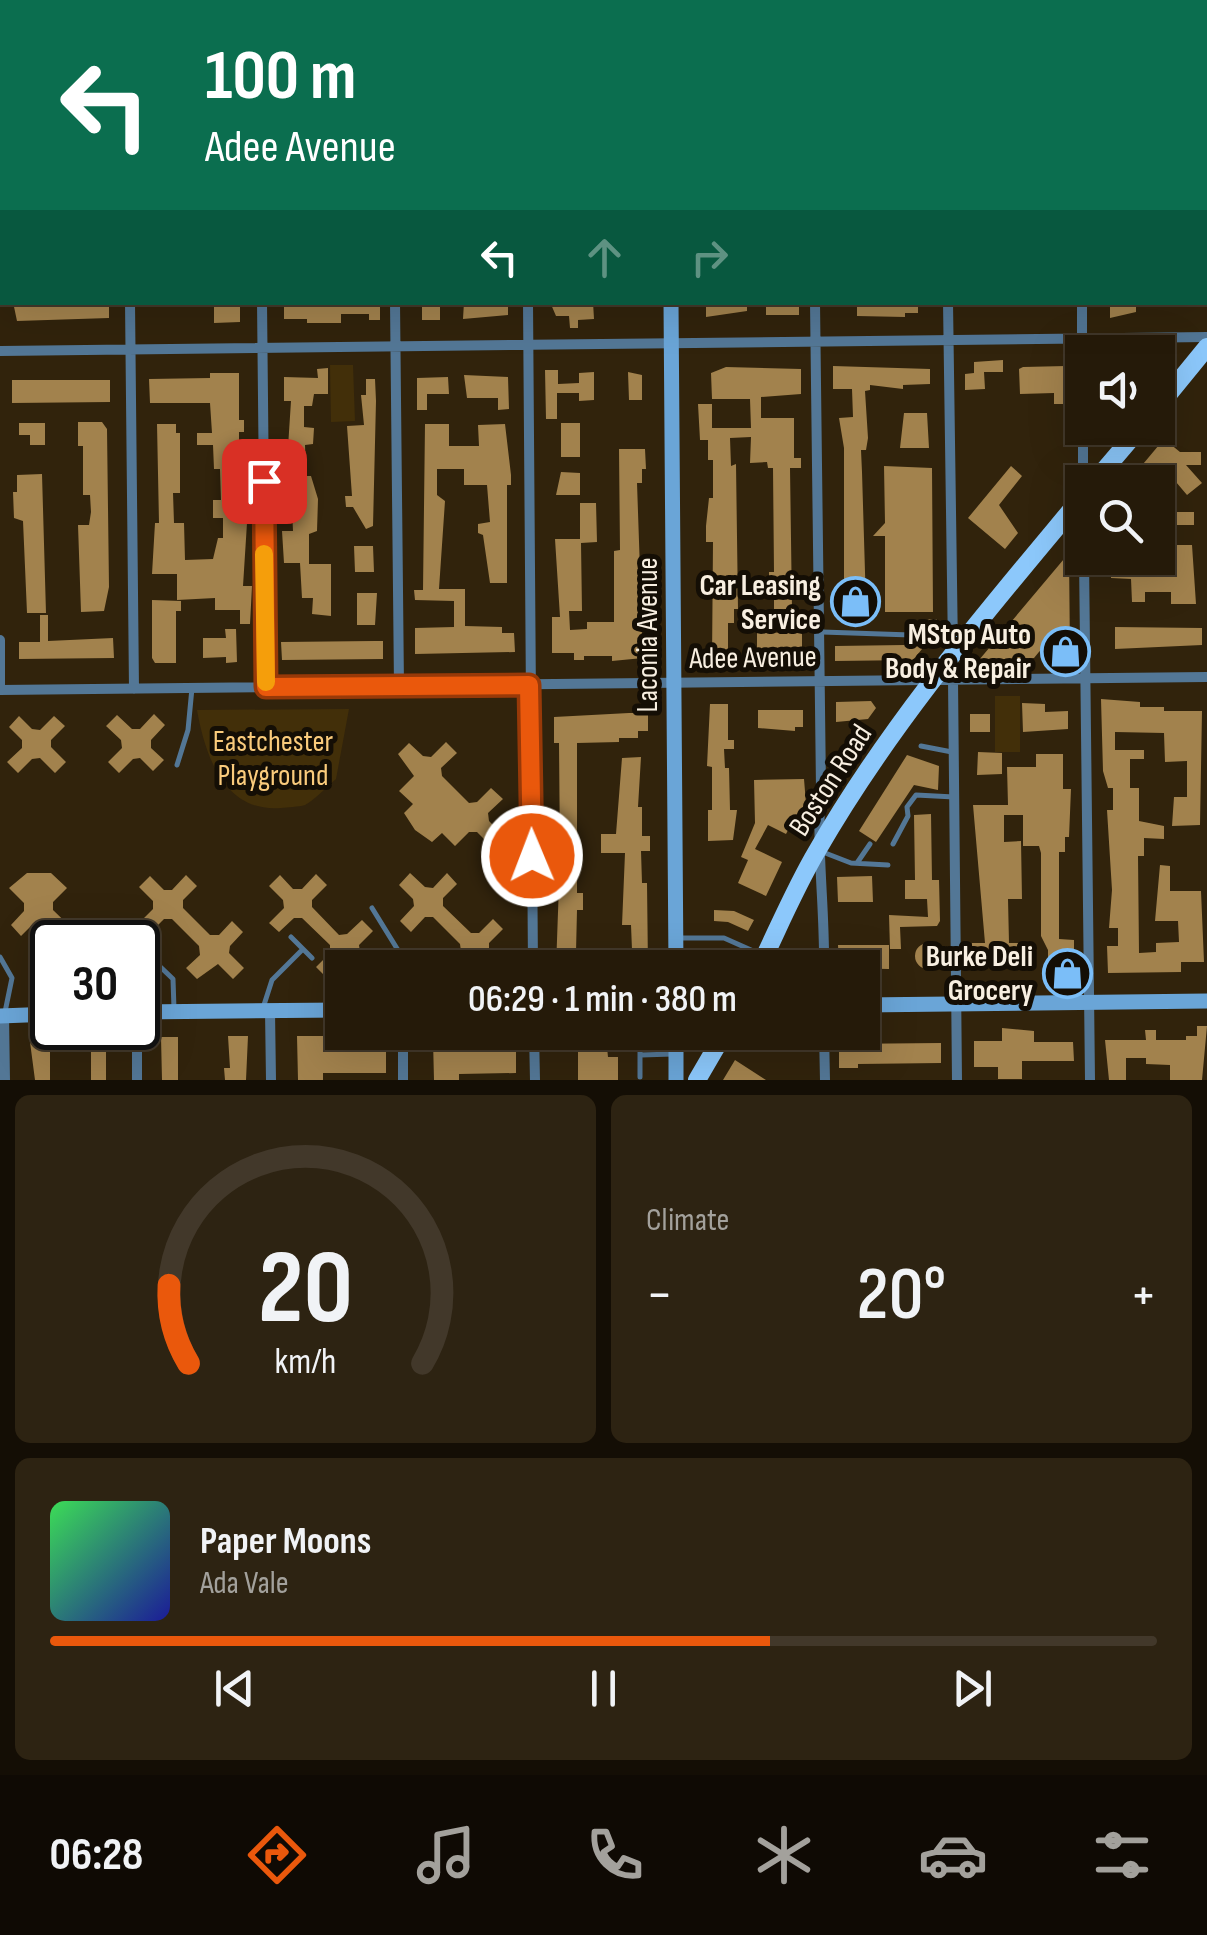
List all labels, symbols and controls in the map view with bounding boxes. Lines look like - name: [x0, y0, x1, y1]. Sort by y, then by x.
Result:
- text: 100 m: [205, 35, 356, 119]
- icon: left: [40, 40, 170, 170]
- text: Adee Avenue: [205, 120, 396, 175]
- icon: left: [472, 230, 527, 285]
- icon: ahead: [577, 230, 632, 285]
- icon: right: [682, 230, 737, 285]
- map controls: [1065, 335, 1175, 575]
- button: sound: [1065, 335, 1175, 445]
- pin: [222, 439, 307, 524]
- icon: arrive: [237, 454, 292, 509]
- button: search: [1065, 465, 1175, 575]
- street label: Laconia Avenue: [630, 557, 666, 713]
- place label: Car Leasing Service: [699, 568, 821, 638]
- shop icon: Car Leasing Service: [830, 576, 882, 628]
- place label: MStop Auto Body & Repair: [885, 617, 1031, 687]
- shop icon: MStop Auto Body & Repair: [1040, 625, 1092, 677]
- street label: Adee Avenue: [688, 639, 817, 677]
- street label: Boston Road: [782, 718, 880, 843]
- park label: Eastchester Playground: [213, 724, 334, 794]
- position arrow: [480, 804, 584, 908]
- speed limit sign: 30: [30, 920, 160, 1050]
- place label: Burke Deli Grocery: [926, 939, 1034, 1009]
- shop icon: Burke Deli Grocery: [1042, 947, 1094, 999]
- text: 06:29 · 1 min · 380 m: [468, 977, 737, 1022]
- text: Climate: [646, 1201, 729, 1240]
- text: 20: [258, 1227, 353, 1352]
- text: 20°: [857, 1250, 946, 1341]
- text: −: [646, 1262, 673, 1329]
- text: +: [1130, 1262, 1157, 1329]
- text: km/h: [275, 1341, 336, 1384]
- text: Paper Moons: [200, 1519, 371, 1564]
- text: Ada Vale: [200, 1564, 289, 1603]
- icon: previous: [207, 1661, 262, 1716]
- icon: pause: [576, 1661, 631, 1716]
- icon: next: [945, 1661, 1000, 1716]
- icon: directions: [242, 1820, 312, 1890]
- icon: music: [411, 1820, 481, 1890]
- icon: phone: [580, 1820, 650, 1890]
- icon: climate: [749, 1820, 819, 1890]
- icon: car: [918, 1820, 988, 1890]
- icon: filters: [1087, 1820, 1157, 1890]
- text: 06:28: [50, 1828, 143, 1883]

